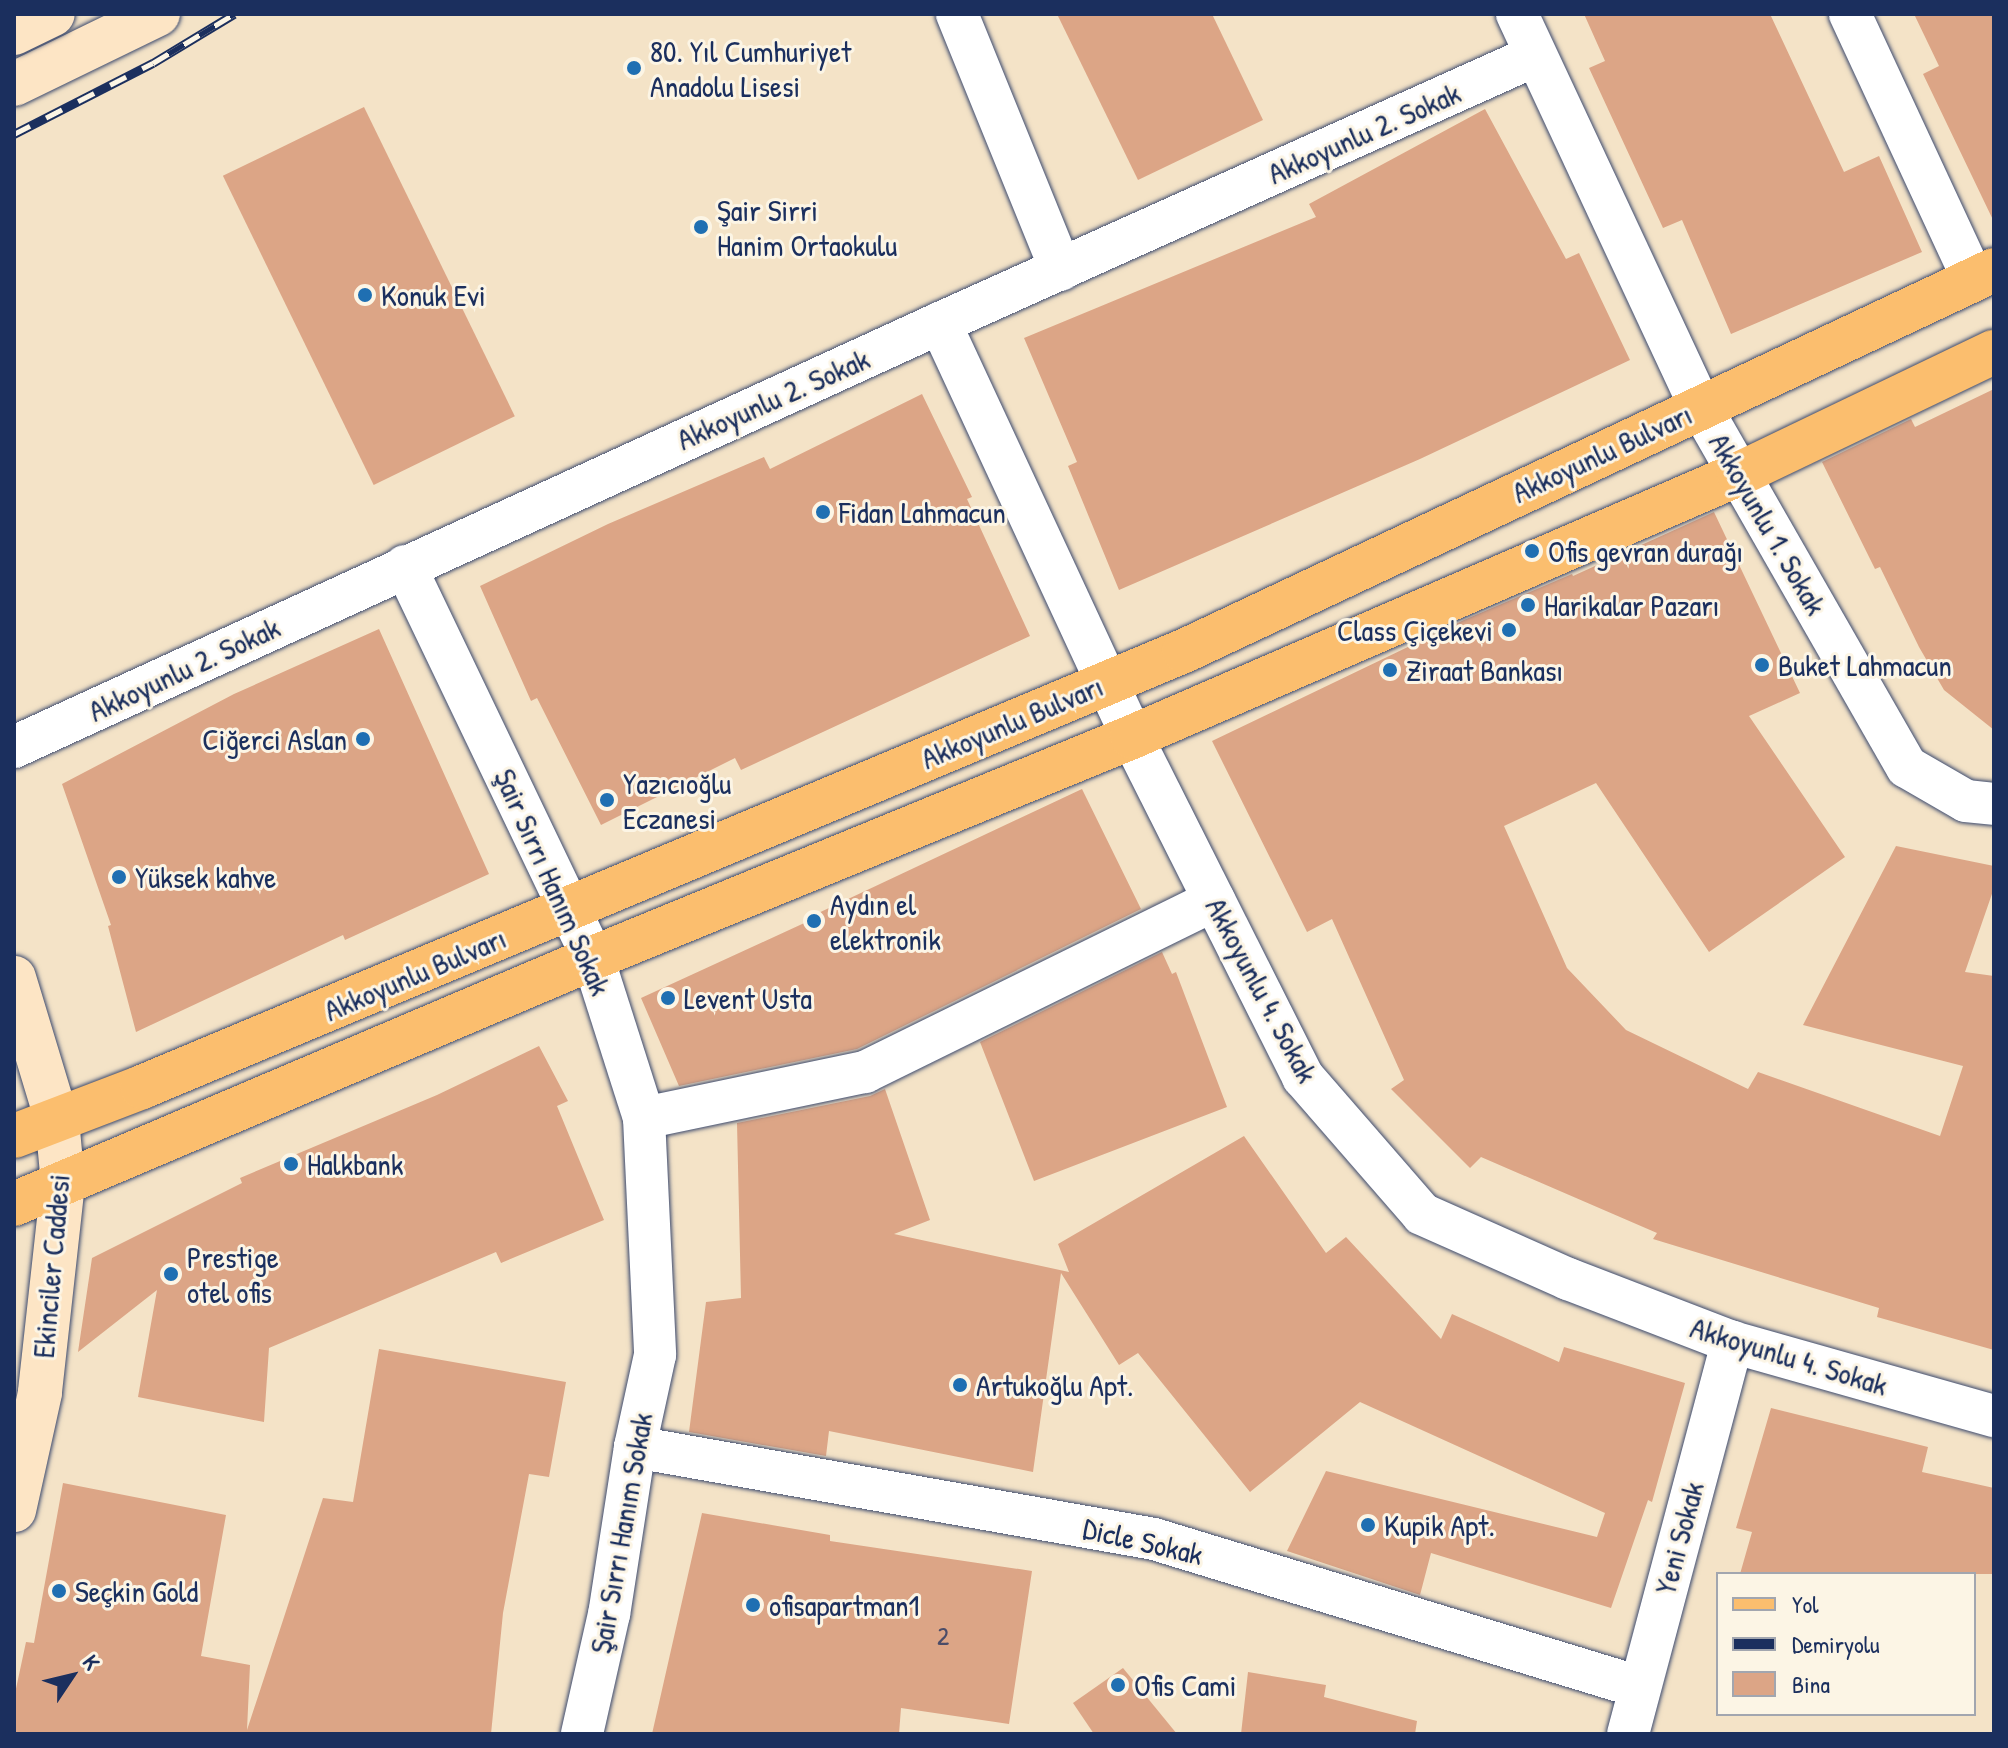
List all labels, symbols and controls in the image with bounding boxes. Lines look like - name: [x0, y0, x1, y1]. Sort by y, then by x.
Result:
- place label: 80. Yıl Cumhuriyet Anadolu Lisesi: [650, 33, 851, 104]
- marker: 80. Yıl Cumhuriyet Anadolu Lisesi: [625, 59, 643, 77]
- street label: Akkoyunlu 2. Sokak: [1262, 75, 1466, 191]
- place label: Şair Sirri Hanim Ortaokulu: [717, 192, 897, 262]
- marker: Şair Sirri Hanim Ortaokulu: [692, 218, 710, 236]
- place label: Konuk Evi: [381, 277, 486, 313]
- marker: Konuk Evi: [356, 286, 374, 304]
- street label: Akkoyunlu 2. Sokak: [671, 341, 875, 457]
- street label: Akkoyunlu Bulvarı: [1506, 396, 1698, 510]
- street label: Akkoyunlu 1. Sokak: [1702, 427, 1834, 621]
- place label: Fidan Lahmacun: [839, 494, 1006, 530]
- marker: Fidan Lahmacun: [814, 503, 832, 521]
- place label: Ofis gevran durağı: [1548, 533, 1743, 569]
- marker: Ofis gevran durağı: [1523, 542, 1541, 560]
- place label: Harikalar Pazarı: [1544, 587, 1720, 623]
- marker: Harikalar Pazarı: [1519, 596, 1537, 614]
- street label: Akkoyunlu 2. Sokak: [83, 609, 285, 729]
- place label: Class Çiçekevi: [1337, 612, 1493, 648]
- marker: Class Çiçekevi: [1500, 621, 1518, 639]
- place label: Buket Lahmacun: [1778, 647, 1952, 683]
- place label: Ziraat Bankası: [1406, 652, 1563, 688]
- marker: Buket Lahmacun: [1753, 656, 1771, 674]
- marker: Ziraat Bankası: [1381, 661, 1399, 679]
- street label: Akkoyunlu Bulvarı: [916, 668, 1108, 776]
- place label: Ciğerci Aslan: [202, 721, 347, 757]
- marker: Ciğerci Aslan: [354, 730, 372, 748]
- street label: Şair Sırrı Hanım Sokak: [487, 763, 619, 1001]
- place label: Yazıcıoğlu Eczanesi: [623, 765, 731, 836]
- marker: Yazıcıoğlu Eczanesi: [598, 791, 616, 809]
- place label: Yüksek kahve: [135, 859, 276, 895]
- marker: Yüksek kahve: [110, 868, 128, 886]
- place label: Aydın el elektronik: [830, 886, 941, 956]
- street label: Akkoyunlu 4. Sokak: [1198, 892, 1326, 1088]
- marker: Aydın el elektronik: [805, 912, 823, 930]
- street label: Akkoyunlu Bulvarı: [319, 920, 511, 1028]
- place label: Levent Usta: [684, 980, 812, 1016]
- marker: Levent Usta: [659, 989, 677, 1007]
- place label: Halkbank: [307, 1146, 403, 1182]
- marker: Halkbank: [282, 1155, 300, 1173]
- street label: Ekinciler Caddesi: [25, 1173, 77, 1359]
- place label: Prestige otel ofis: [187, 1239, 279, 1310]
- marker: Prestige otel ofis: [162, 1265, 180, 1283]
- street label: Akkoyunlu 4. Sokak: [1686, 1309, 1892, 1403]
- place label: Artukoğlu Apt.: [976, 1367, 1133, 1403]
- marker: Artukoğlu Apt.: [951, 1376, 969, 1394]
- street label: Şair Sırrı Hanım Sokak: [582, 1410, 660, 1656]
- street label: Yeni Sokak: [1647, 1478, 1711, 1598]
- place label: Kupik Apt.: [1384, 1507, 1495, 1543]
- street label: Dicle Sokak: [1080, 1510, 1206, 1572]
- marker: Kupik Apt.: [1359, 1516, 1377, 1534]
- legend: [1716, 1572, 1976, 1716]
- place label: Seçkin Gold: [75, 1573, 198, 1609]
- marker: Seçkin Gold: [50, 1582, 68, 1600]
- place label: ofisapartman1: [769, 1587, 919, 1623]
- text: Yol: [1792, 1588, 1819, 1620]
- marker: ofisapartman1: [744, 1596, 762, 1614]
- house number: 2: [937, 1620, 949, 1652]
- text: Demiryolu: [1792, 1628, 1880, 1660]
- north arrow: [32, 1636, 112, 1716]
- text: K: [76, 1649, 107, 1676]
- place label: Ofis Cami: [1134, 1667, 1236, 1703]
- text: Bina: [1792, 1668, 1830, 1700]
- marker: Ofis Cami: [1109, 1676, 1127, 1694]

